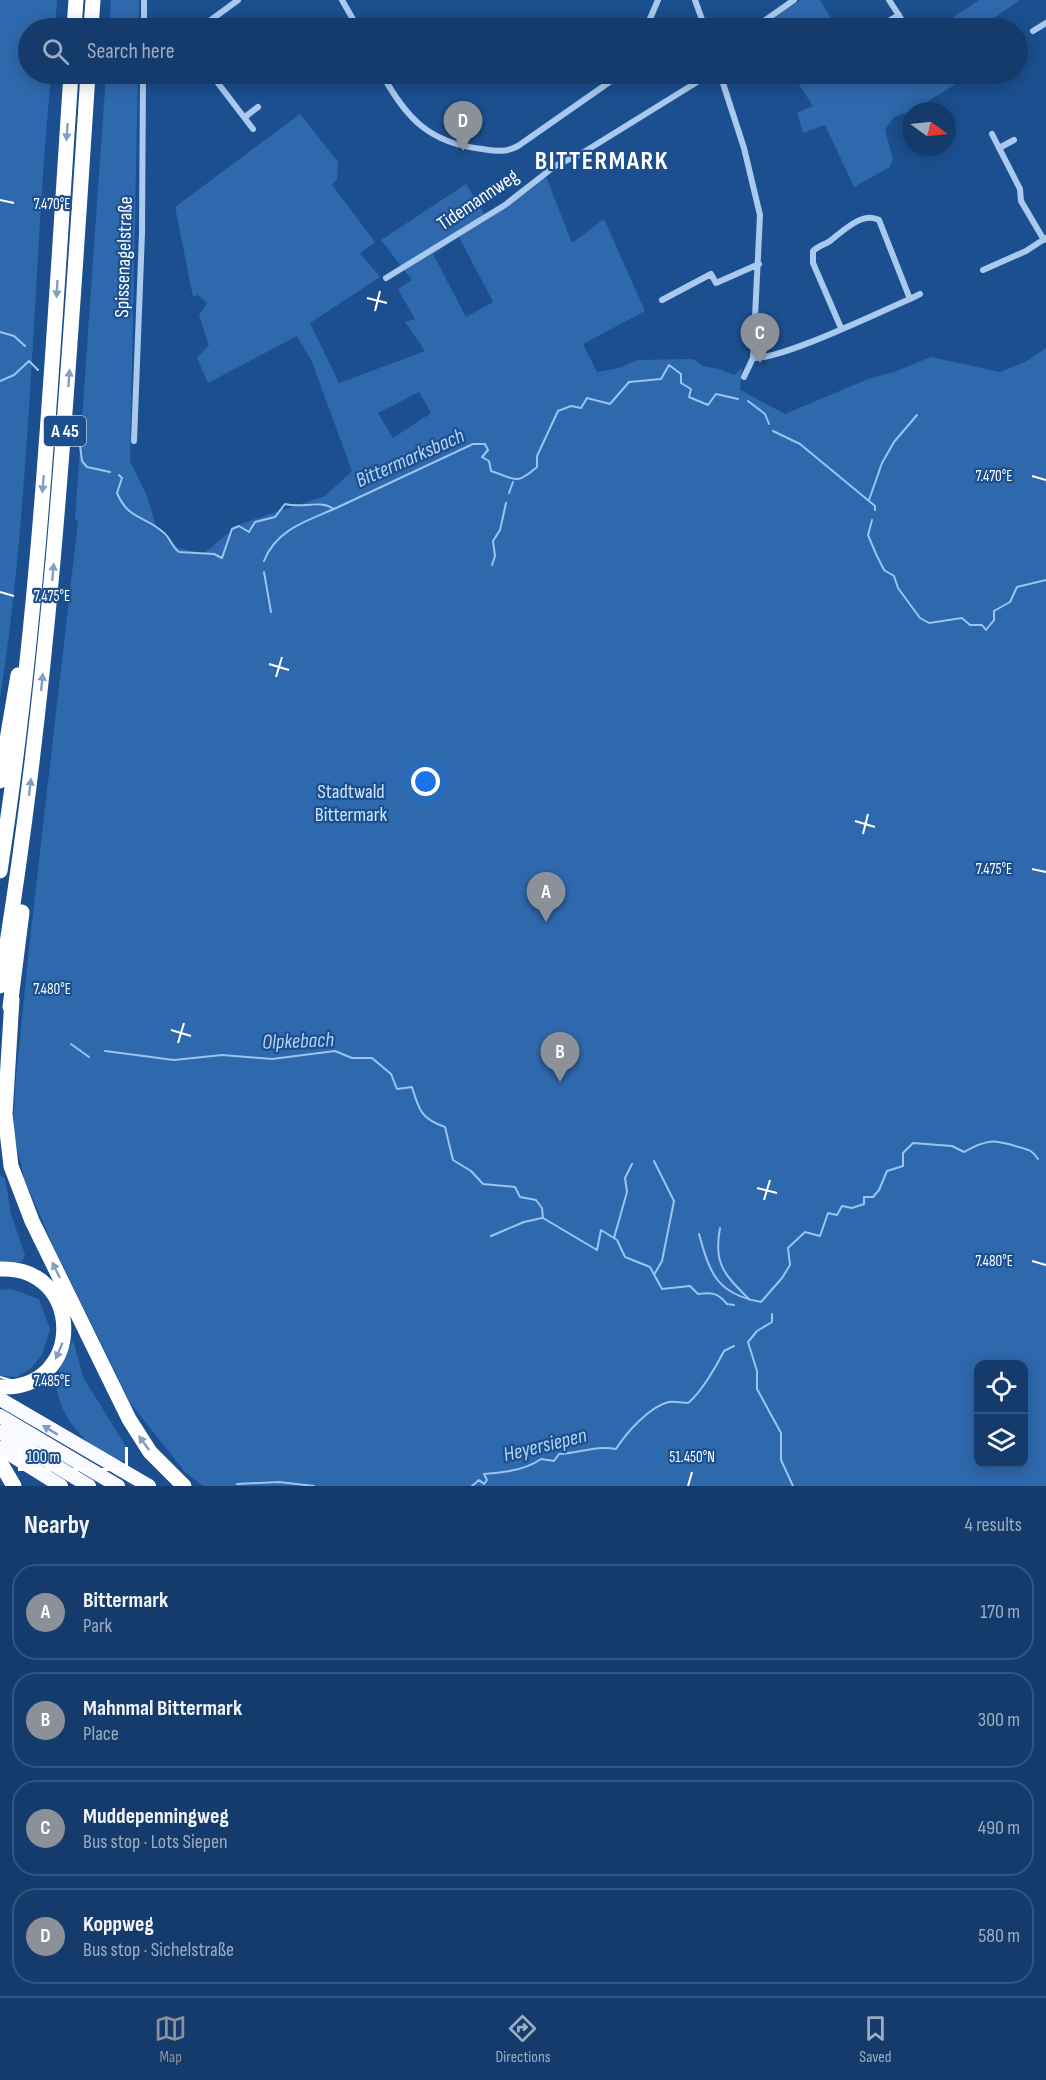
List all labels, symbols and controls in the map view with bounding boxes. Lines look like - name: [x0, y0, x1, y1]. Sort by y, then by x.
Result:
- search box: [18, 18, 1028, 84]
- icon: search: [39, 35, 72, 68]
- text: Search here: [87, 38, 174, 65]
- pin: D: [444, 102, 482, 151]
- north arrow: [902, 102, 956, 156]
- one-way arrow: [62, 122, 71, 141]
- district label: BITTERMARK: [535, 146, 669, 177]
- street label: Tidemannweg: [433, 164, 523, 236]
- text: 7.470°E: [34, 195, 70, 214]
- street label: Spissenagelstraße: [110, 196, 138, 318]
- one-way arrow: [52, 280, 61, 299]
- pin: C: [740, 314, 780, 363]
- one-way arrow: [64, 369, 74, 388]
- road number: A 45: [44, 416, 86, 446]
- water label: Bittermarksbach: [352, 423, 468, 493]
- text: 7.470°E: [976, 467, 1012, 486]
- one-way arrow: [38, 474, 48, 493]
- one-way arrow: [48, 563, 58, 582]
- text: 7.475°E: [34, 587, 70, 606]
- one-way arrow: [37, 672, 47, 691]
- your location: [411, 767, 440, 796]
- one-way arrow: [25, 777, 34, 796]
- park label: Stadtwald Bittermark: [315, 780, 388, 827]
- text: 7.475°E: [976, 860, 1012, 879]
- pin: A: [526, 872, 566, 922]
- text: 7.480°E: [33, 980, 71, 999]
- water label: Olpkebach: [261, 1027, 335, 1055]
- pin: B: [540, 1032, 580, 1082]
- text: 7.480°E: [975, 1252, 1013, 1271]
- one-way arrow: [52, 1261, 61, 1278]
- one-way arrow: [55, 1342, 64, 1359]
- map controls: [974, 1360, 1028, 1468]
- button: locate: [974, 1360, 1028, 1414]
- text: 7.485°E: [34, 1372, 71, 1391]
- button: layers: [974, 1414, 1028, 1468]
- water label: Heyersiepen: [501, 1423, 589, 1467]
- one-way arrow: [41, 1425, 58, 1435]
- one-way arrow: [138, 1436, 150, 1452]
- scale bar: [18, 1444, 128, 1472]
- text: 100 m: [27, 1448, 60, 1467]
- text: 51.450°N: [669, 1448, 715, 1467]
- text: Nearby: [24, 1510, 90, 1541]
- text: 4 results: [965, 1513, 1022, 1537]
- text: Bittermark: [83, 1587, 168, 1614]
- text: A: [41, 1600, 50, 1624]
- text: 170 m: [980, 1600, 1020, 1624]
- text: Park: [83, 1614, 112, 1638]
- text: Mahnmal Bittermark: [83, 1695, 242, 1722]
- text: B: [41, 1708, 50, 1732]
- text: 300 m: [978, 1708, 1020, 1732]
- text: Place: [83, 1722, 119, 1746]
- text: Muddepenningweg: [83, 1803, 229, 1830]
- text: C: [40, 1816, 51, 1840]
- text: 490 m: [978, 1816, 1020, 1840]
- text: Bus stop · Lots Siepen: [83, 1830, 228, 1854]
- text: Koppweg: [83, 1911, 154, 1938]
- text: D: [40, 1924, 51, 1948]
- text: 580 m: [978, 1924, 1020, 1948]
- text: Bus stop · Sichelstraße: [83, 1938, 234, 1962]
- tab: Map: [154, 2012, 187, 2067]
- tab: Directions: [495, 2012, 551, 2067]
- tab: Saved: [859, 2012, 892, 2067]

